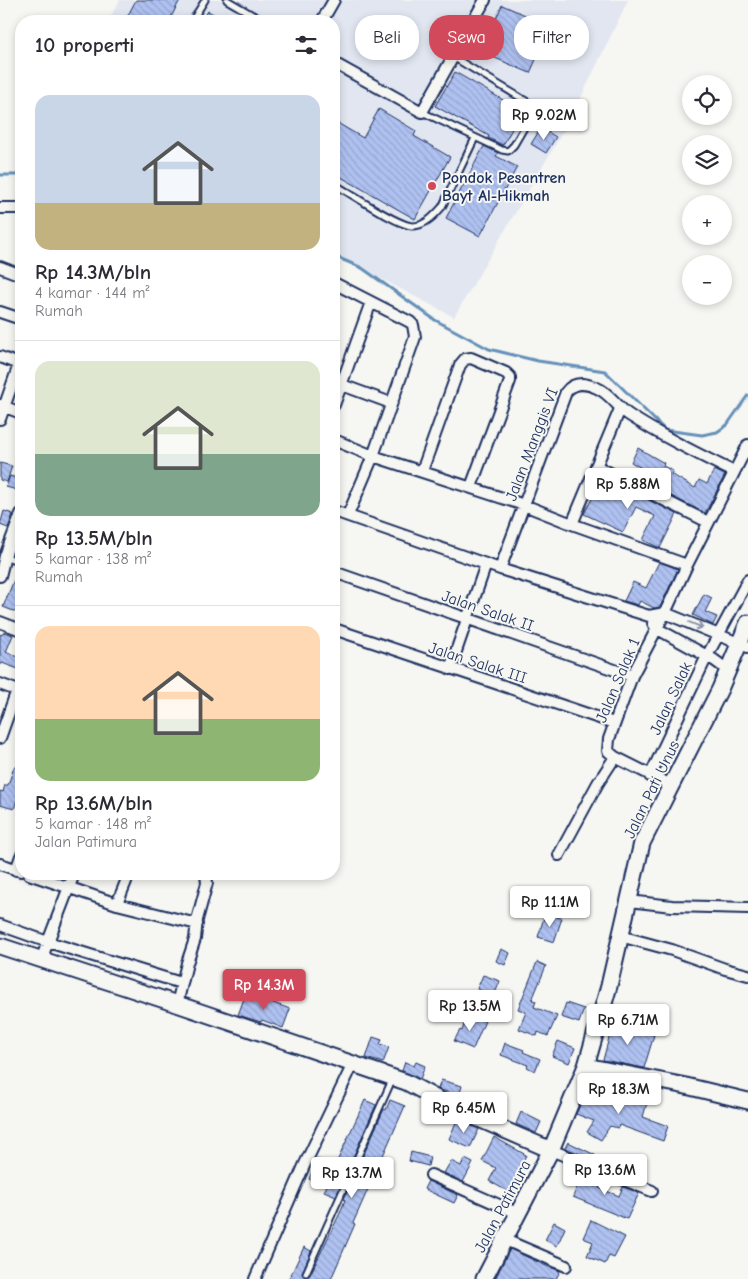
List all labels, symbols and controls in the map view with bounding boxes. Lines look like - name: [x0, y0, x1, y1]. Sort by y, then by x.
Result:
- chip: Beli: [355, 15, 419, 60]
- chip: Sewa: [429, 15, 504, 60]
- chip: Filter: [514, 15, 589, 60]
- icon: filters: [292, 31, 320, 59]
- text: 10 properti: [35, 33, 134, 57]
- map controls: [682, 75, 732, 305]
- button: locate: [682, 75, 732, 125]
- pin: Rp 9.02M: [492, 98, 596, 141]
- text: Rp 9.02M: [512, 106, 576, 124]
- icon: home: [133, 128, 223, 218]
- button: layers: [682, 135, 732, 185]
- place label: Pondok Pesantren Bayt Al-Hikmah: [442, 169, 566, 205]
- marker: Pondok Pesantren Bayt Al-Hikmah: [426, 180, 438, 192]
- button: +: [682, 195, 732, 245]
- button: −: [682, 255, 732, 305]
- text: Rp 14.3M/bln: [35, 260, 151, 284]
- text: 4 kamar · 144 m²: [35, 284, 149, 302]
- text: Rumah: [35, 302, 83, 320]
- street label: Jalan Manggis VI: [502, 385, 562, 503]
- icon: home: [133, 393, 223, 483]
- pin: Rp 5.88M: [576, 468, 680, 510]
- text: Rp 5.88M: [596, 475, 660, 493]
- text: Rp 13.5M/bln: [35, 526, 153, 550]
- text: 5 kamar · 138 m²: [35, 550, 151, 568]
- text: Rumah: [35, 568, 83, 586]
- street label: Jalan Salak II: [439, 587, 536, 635]
- one-way arrow: [688, 621, 703, 631]
- street label: Jalan Salak 1: [592, 636, 644, 725]
- street label: Jalan Salak III: [426, 639, 529, 687]
- icon: home: [133, 658, 223, 748]
- street label: Jalan Salak: [646, 659, 696, 738]
- street label: Jalan Pati Unus: [620, 737, 683, 841]
- text: Rp 13.6M/bln: [35, 791, 153, 815]
- text: 5 kamar · 148 m²: [35, 815, 151, 833]
- text: Jalan Patimura: [35, 833, 137, 851]
- pin: Rp 11.1M: [498, 886, 602, 928]
- text: Rp 11.1M: [521, 893, 579, 911]
- pin: Rp 14.3M: [212, 968, 316, 1011]
- text: Rp 14.3M: [234, 976, 294, 994]
- pin: Rp 13.5M: [418, 990, 522, 1032]
- text: Rp 13.5M: [439, 997, 501, 1015]
- pin: Rp 6.71M: [576, 1004, 680, 1046]
- text: Rp 6.71M: [597, 1011, 659, 1029]
- pin: Rp 18.3M: [567, 1072, 671, 1115]
- text: Rp 18.3M: [588, 1080, 650, 1098]
- pin: Rp 6.45M: [412, 1092, 516, 1134]
- text: Rp 6.45M: [432, 1099, 496, 1117]
- pin: Rp 13.6M: [553, 1154, 657, 1196]
- pin: Rp 13.7M: [300, 1156, 404, 1199]
- street label: Jalan Patimura: [471, 1157, 535, 1256]
- text: Rp 13.6M: [574, 1161, 636, 1179]
- text: Rp 13.7M: [322, 1164, 382, 1182]

